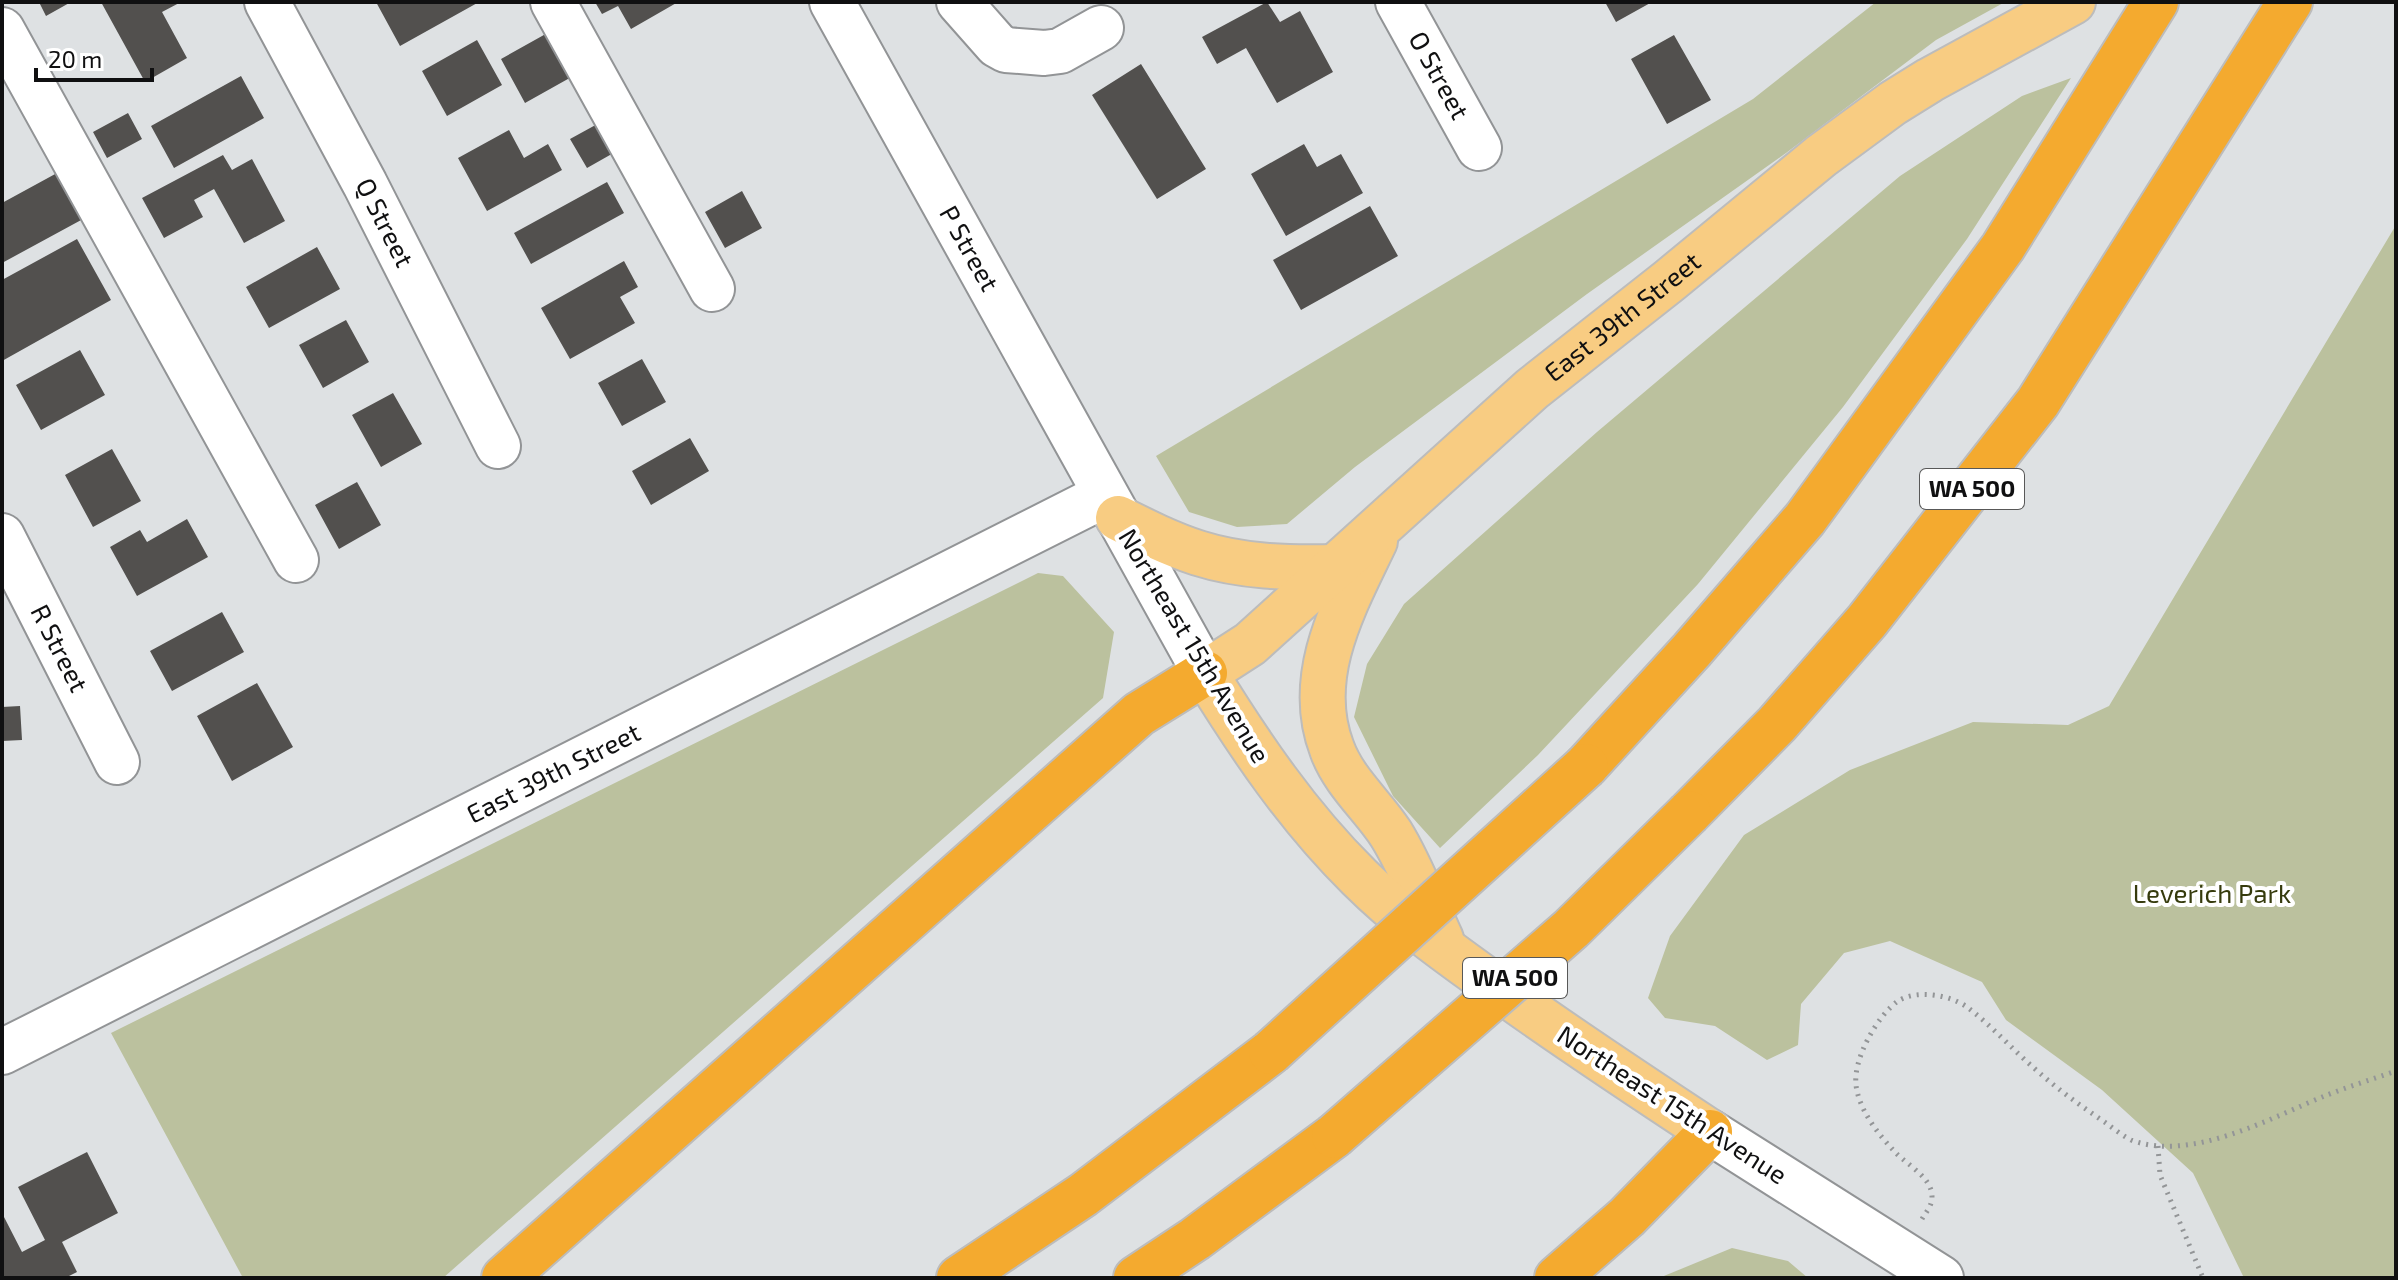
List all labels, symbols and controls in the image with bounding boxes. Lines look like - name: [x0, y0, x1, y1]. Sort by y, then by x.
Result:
- street label: O Street: [1403, 25, 1477, 124]
- scale bar: [36, 32, 152, 82]
- text: 20 m: [48, 44, 102, 73]
- street label: Q Street: [350, 172, 421, 272]
- street label: P Street: [934, 200, 1007, 296]
- street label: East 39th Street: [1538, 245, 1706, 387]
- road number: WA 500: [1920, 469, 2024, 509]
- street label: Northeast 15th Avenue: [1113, 523, 1277, 768]
- street label: R Street: [25, 599, 96, 697]
- street label: East 39th Street: [461, 715, 645, 829]
- park label: Leverich Park: [2133, 877, 2291, 908]
- road number: WA 500: [1463, 958, 1567, 998]
- street label: Northeast 15th Avenue: [1552, 1018, 1793, 1190]

